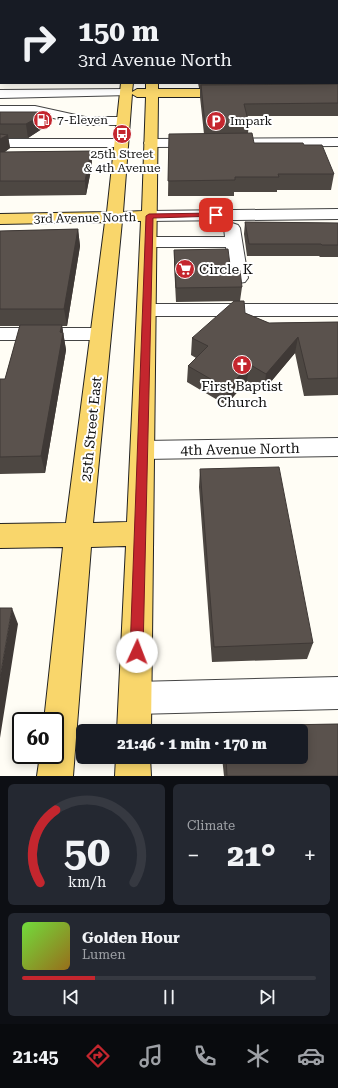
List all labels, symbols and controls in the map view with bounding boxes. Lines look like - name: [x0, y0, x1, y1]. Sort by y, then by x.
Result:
- text: 150 m: [78, 15, 159, 48]
- icon: right: [12, 16, 64, 68]
- text: 3rd Avenue North: [78, 49, 232, 70]
- fuel station icon: 7-Eleven: [32, 109, 54, 131]
- parking icon: Impark: [205, 110, 227, 132]
- place label: 7-Eleven: [57, 113, 108, 127]
- place label: Impark: [230, 114, 273, 128]
- bus stop icon: 25th Street & 4th Avenue: [111, 123, 133, 145]
- place label: 25th Street & 4th Avenue: [84, 147, 161, 175]
- pin: [199, 198, 233, 232]
- icon: arrive: [205, 204, 227, 226]
- street label: 3rd Avenue North: [34, 210, 137, 226]
- supermarket icon: Circle K: [174, 258, 196, 280]
- place label: Circle K: [199, 261, 253, 277]
- church icon: First Baptist Church: [231, 354, 253, 376]
- street label: 25th Street East: [78, 376, 104, 482]
- place label: First Baptist Church: [201, 378, 283, 410]
- street label: 4th Avenue North: [180, 440, 300, 458]
- position arrow: [116, 631, 158, 673]
- speed limit sign: 60: [12, 712, 64, 764]
- text: 21:46 · 1 min · 170 m: [117, 735, 267, 753]
- text: Climate: [187, 818, 235, 833]
- text: 50: [63, 826, 110, 875]
- text: 21°: [227, 838, 276, 873]
- text: −: [187, 843, 199, 868]
- text: +: [304, 843, 316, 868]
- text: km/h: [67, 873, 106, 889]
- text: Golden Hour: [82, 929, 180, 947]
- text: Lumen: [82, 947, 126, 962]
- icon: previous: [60, 986, 82, 1008]
- icon: pause: [158, 986, 180, 1008]
- icon: next: [256, 986, 278, 1008]
- icon: directions: [84, 1042, 112, 1070]
- icon: music: [137, 1042, 165, 1070]
- icon: phone: [191, 1042, 219, 1070]
- icon: climate: [244, 1042, 272, 1070]
- icon: car: [297, 1042, 325, 1070]
- text: 21:45: [13, 1046, 59, 1067]

